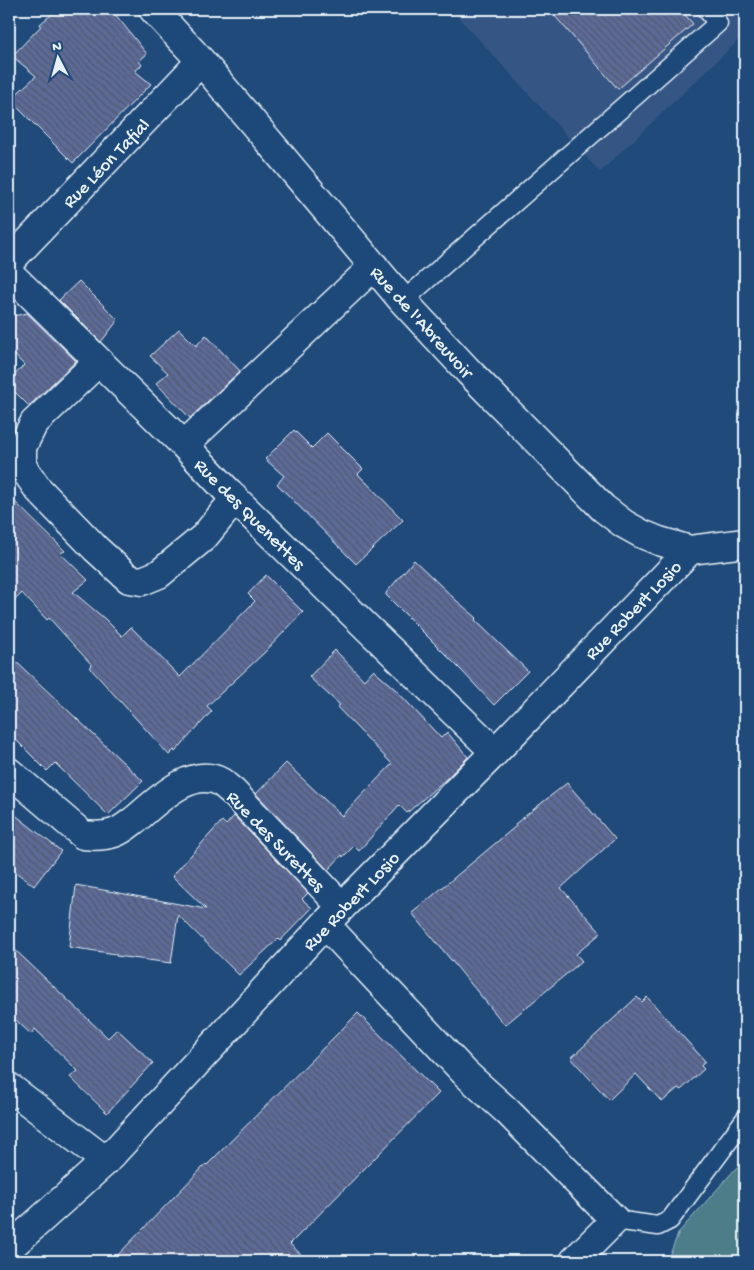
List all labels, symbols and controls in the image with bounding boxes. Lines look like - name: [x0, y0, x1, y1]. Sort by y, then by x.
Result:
- north arrow: [32, 32, 82, 82]
- text: N: [51, 39, 62, 56]
- street label: Rue Léon Tafial: [59, 115, 156, 214]
- street label: Rue de l'Abreuvoir: [364, 262, 478, 386]
- street label: Rue des Quenettes: [188, 455, 310, 577]
- street label: Rue Robert Losio: [581, 557, 688, 666]
- street label: Rue des Surettes: [220, 787, 329, 899]
- street label: Rue Robert Losio: [299, 848, 406, 957]

